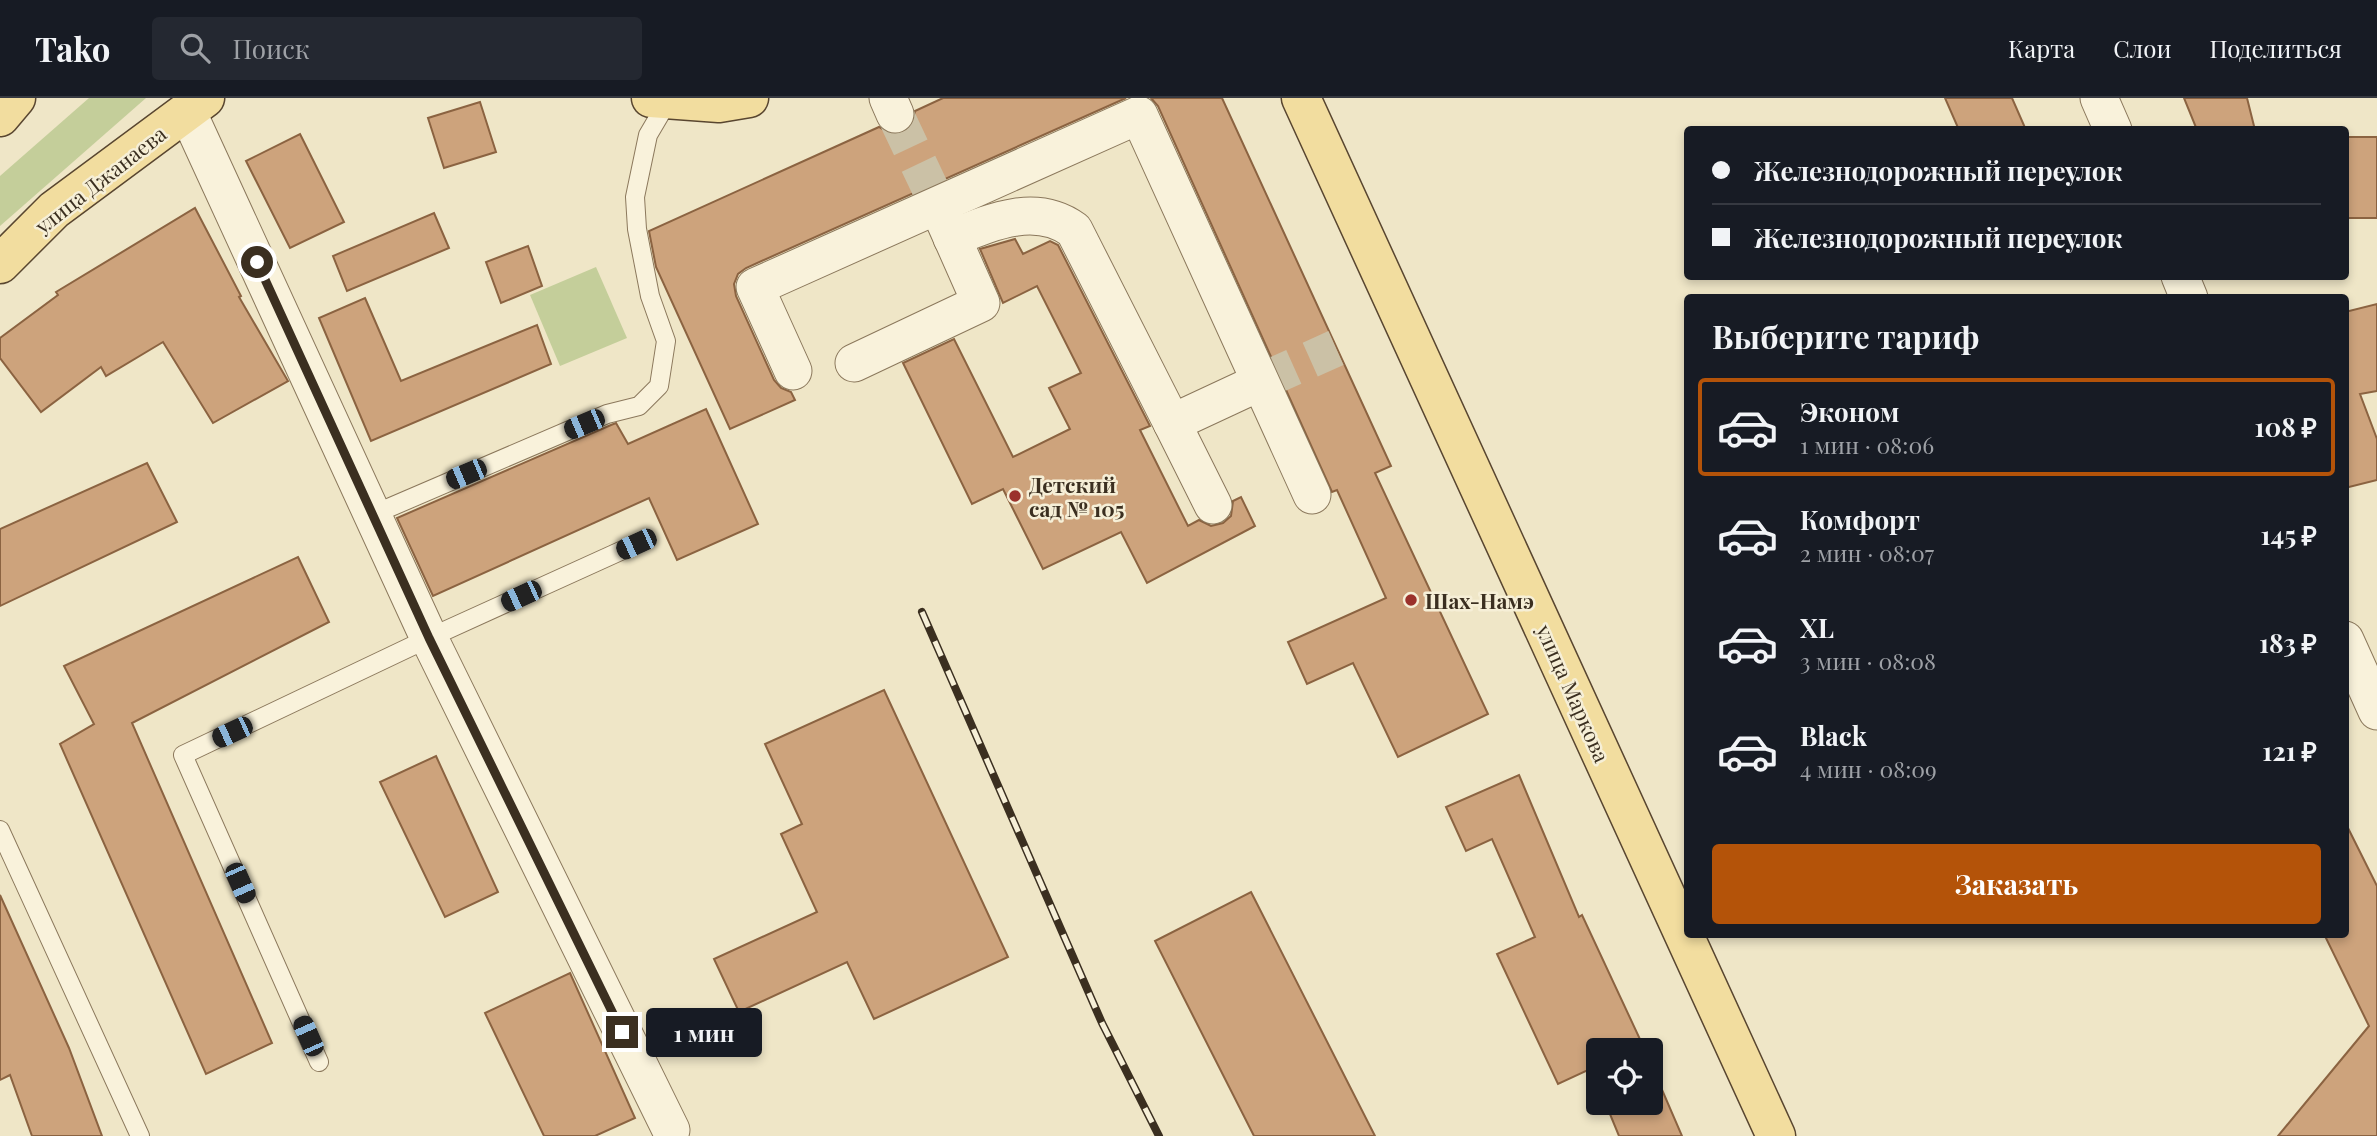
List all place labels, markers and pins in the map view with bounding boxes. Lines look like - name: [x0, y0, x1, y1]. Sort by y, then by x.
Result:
- place label: Детский сад № 105: [1029, 470, 1124, 522]
- marker: Детский сад № 105: [1007, 488, 1023, 504]
- place label: Шах-Намэ: [1425, 586, 1534, 614]
- marker: Шах-Намэ: [1403, 592, 1419, 608]

